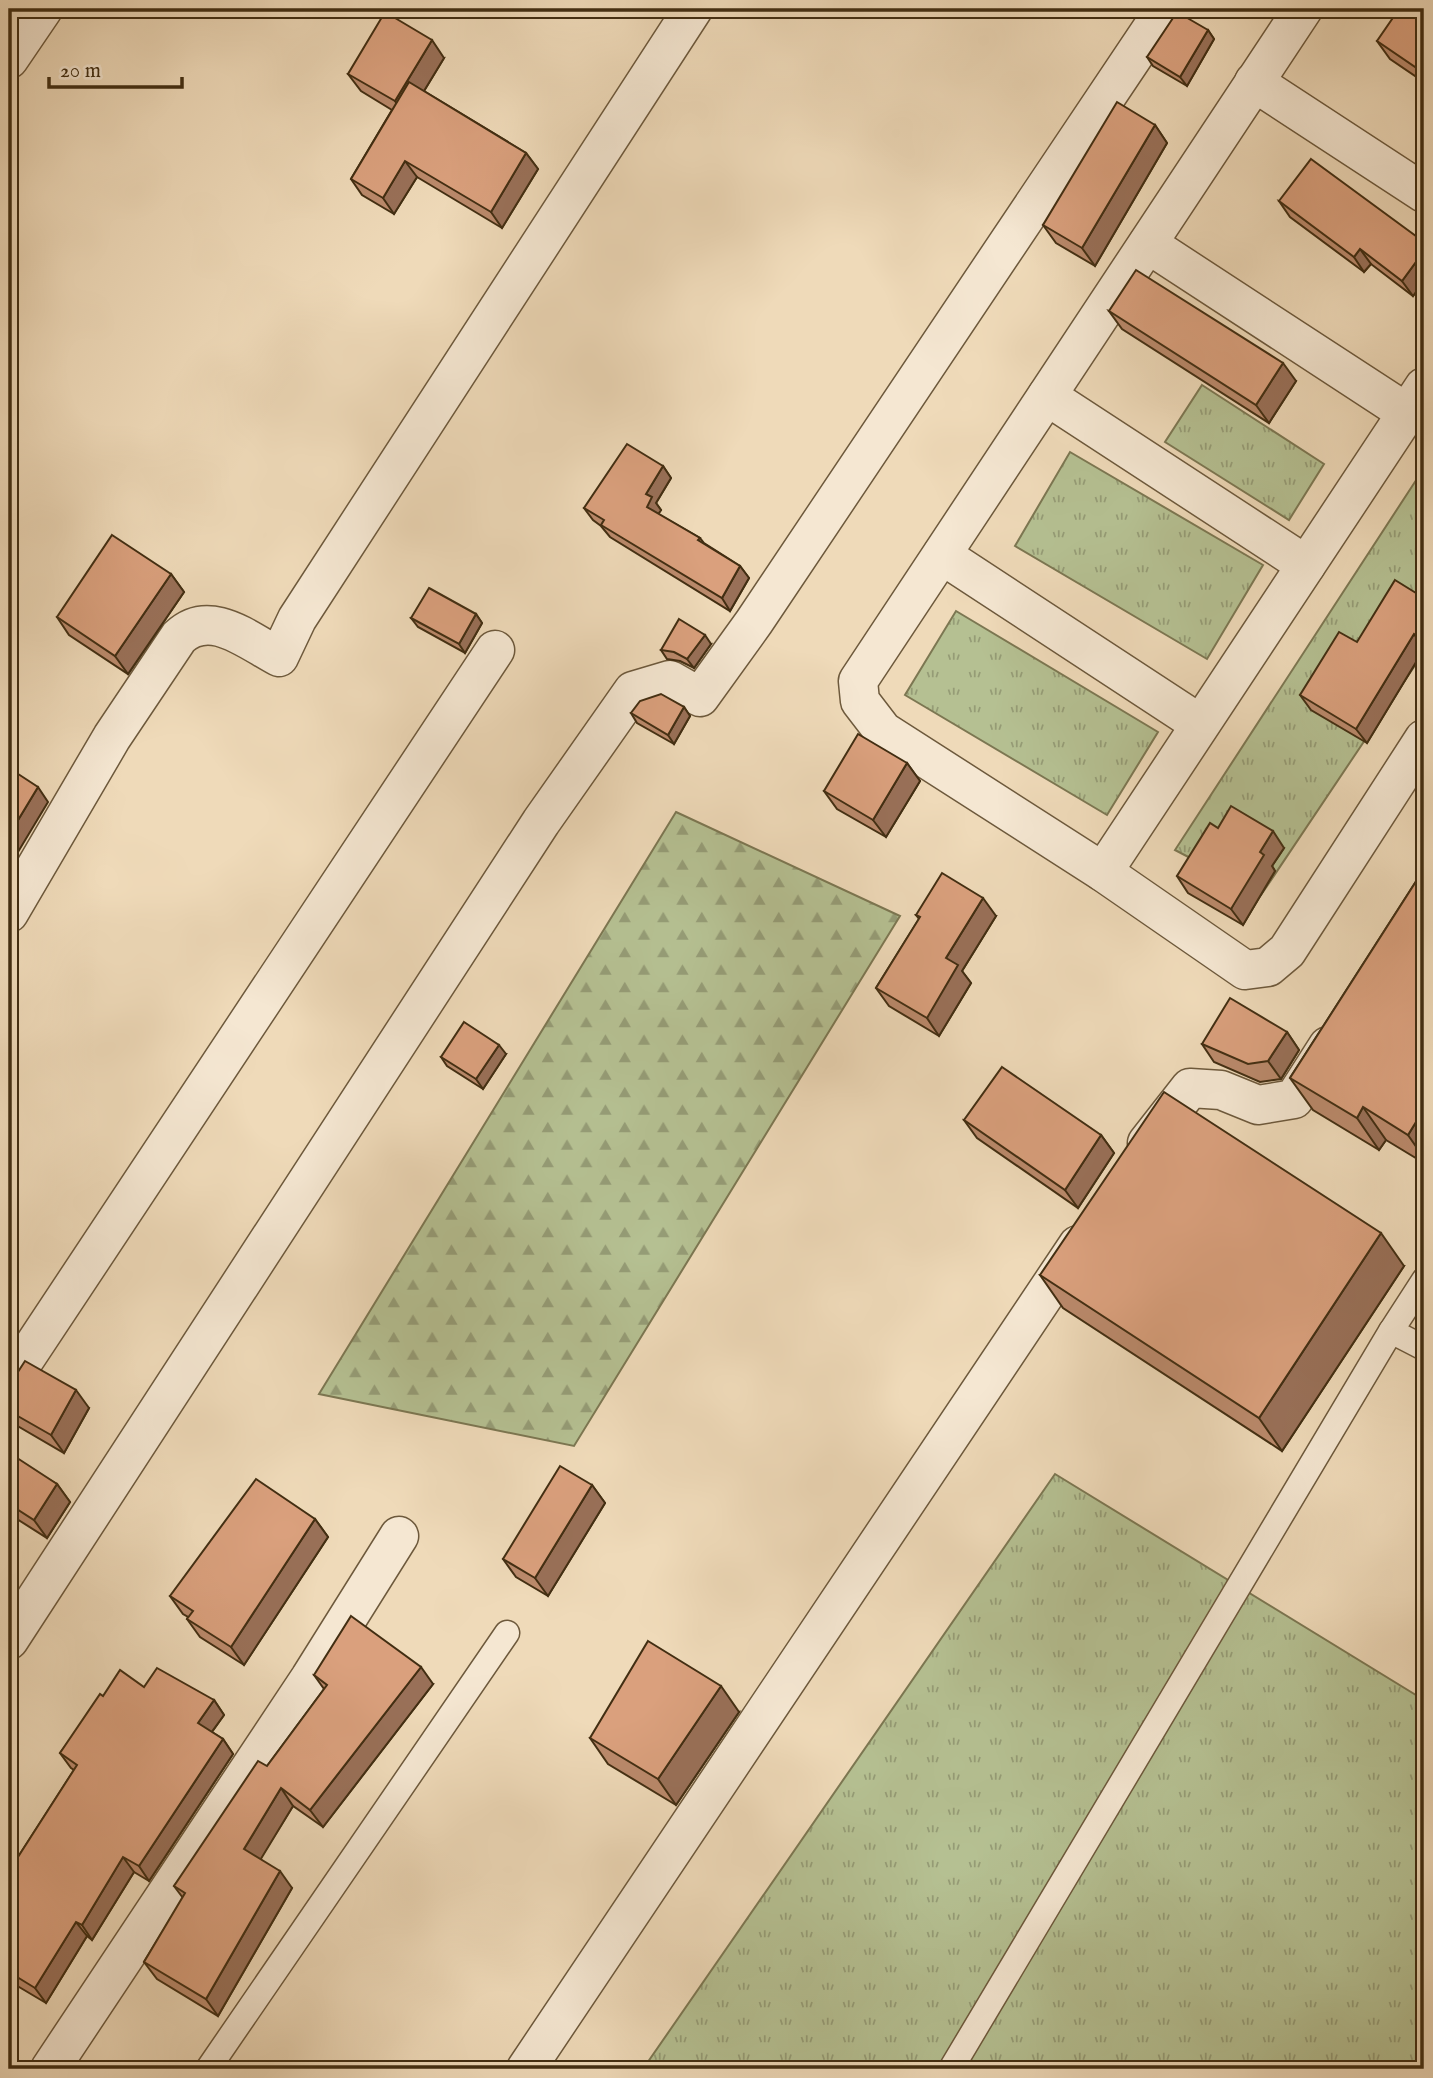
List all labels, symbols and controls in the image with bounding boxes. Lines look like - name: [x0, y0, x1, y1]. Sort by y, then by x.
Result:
- scale bar: [49, 46, 182, 90]
- text: 20 m: [60, 58, 101, 85]

